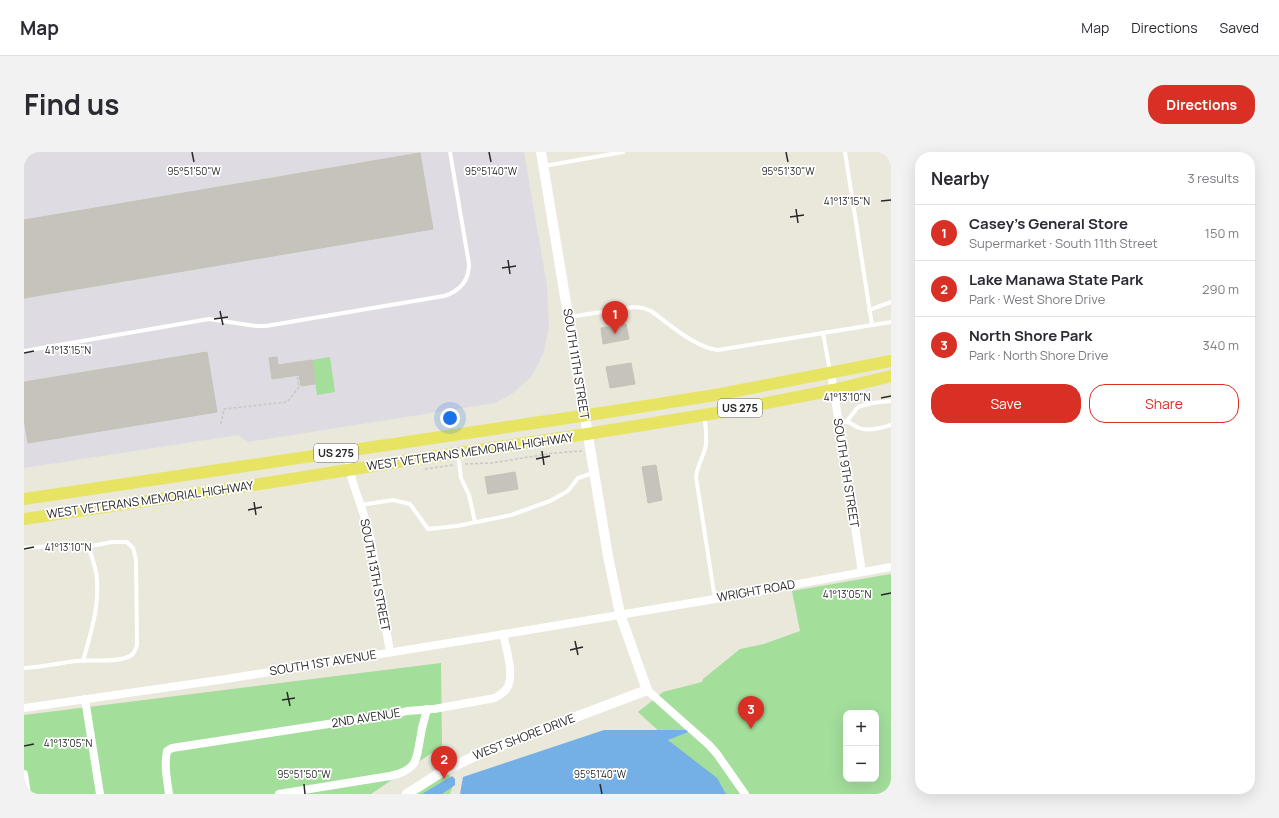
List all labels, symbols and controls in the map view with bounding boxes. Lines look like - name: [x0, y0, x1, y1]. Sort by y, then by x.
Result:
- text: Map: [20, 15, 59, 41]
- text: Map: [1081, 18, 1109, 37]
- text: Directions: [1131, 18, 1198, 37]
- text: Saved: [1220, 18, 1259, 37]
- text: Find us: [24, 85, 119, 123]
- button: Directions: [1148, 85, 1255, 124]
- text: 95°51'50"W: [167, 164, 221, 178]
- text: 95°51'40"W: [465, 164, 518, 178]
- text: 95°51'30"W: [761, 164, 815, 178]
- text: Nearby: [931, 167, 989, 190]
- text: 3 results: [1187, 169, 1239, 187]
- text: 41°13'15"N: [824, 194, 870, 208]
- text: Casey's General Store: [969, 213, 1128, 234]
- text: 1: [941, 224, 947, 242]
- text: 150 m: [1205, 224, 1239, 242]
- text: Supermarket · South 11th Street: [969, 234, 1158, 252]
- text: Lake Manawa State Park: [969, 269, 1143, 290]
- text: 2: [940, 280, 948, 298]
- text: 290 m: [1202, 280, 1239, 298]
- text: Park · West Shore Drive: [969, 290, 1105, 308]
- pin: 1: [602, 301, 628, 334]
- street label: SOUTH 11TH STREET: [559, 307, 594, 422]
- text: North Shore Park: [969, 325, 1092, 346]
- text: 3: [940, 336, 948, 354]
- text: 340 m: [1203, 336, 1239, 354]
- text: 41°13'15"N: [45, 343, 91, 357]
- text: Park · North Shore Drive: [969, 346, 1108, 364]
- button: Save: [931, 384, 1081, 423]
- button: Share: [1089, 384, 1239, 423]
- text: 41°13'10"N: [824, 390, 870, 404]
- road number: US 275: [718, 399, 762, 417]
- your location: [440, 408, 460, 428]
- street label: SOUTH 9TH STREET: [829, 417, 864, 530]
- street label: WEST VETERANS MEMORIAL HIGHWAY: [365, 429, 575, 474]
- road number: US 275: [314, 444, 358, 462]
- street label: WEST VETERANS MEMORIAL HIGHWAY: [45, 477, 255, 522]
- street label: SOUTH 13TH STREET: [356, 517, 395, 633]
- text: 41°13'10"N: [45, 540, 91, 554]
- street label: WRIGHT ROAD: [715, 575, 796, 606]
- text: 41°13'05"N: [823, 587, 871, 601]
- street label: SOUTH 1ST AVENUE: [268, 646, 378, 679]
- pin: 3: [738, 696, 764, 729]
- street label: 2ND AVENUE: [330, 704, 402, 731]
- street label: WEST SHORE DRIVE: [470, 709, 577, 764]
- map controls: [843, 710, 879, 782]
- button: +: [843, 710, 879, 746]
- text: 41°13'05"N: [44, 736, 92, 750]
- pin: 2: [431, 746, 457, 779]
- button: −: [843, 746, 879, 782]
- text: 95°51'50"W: [277, 767, 331, 781]
- text: 95°51'40"W: [574, 767, 627, 781]

